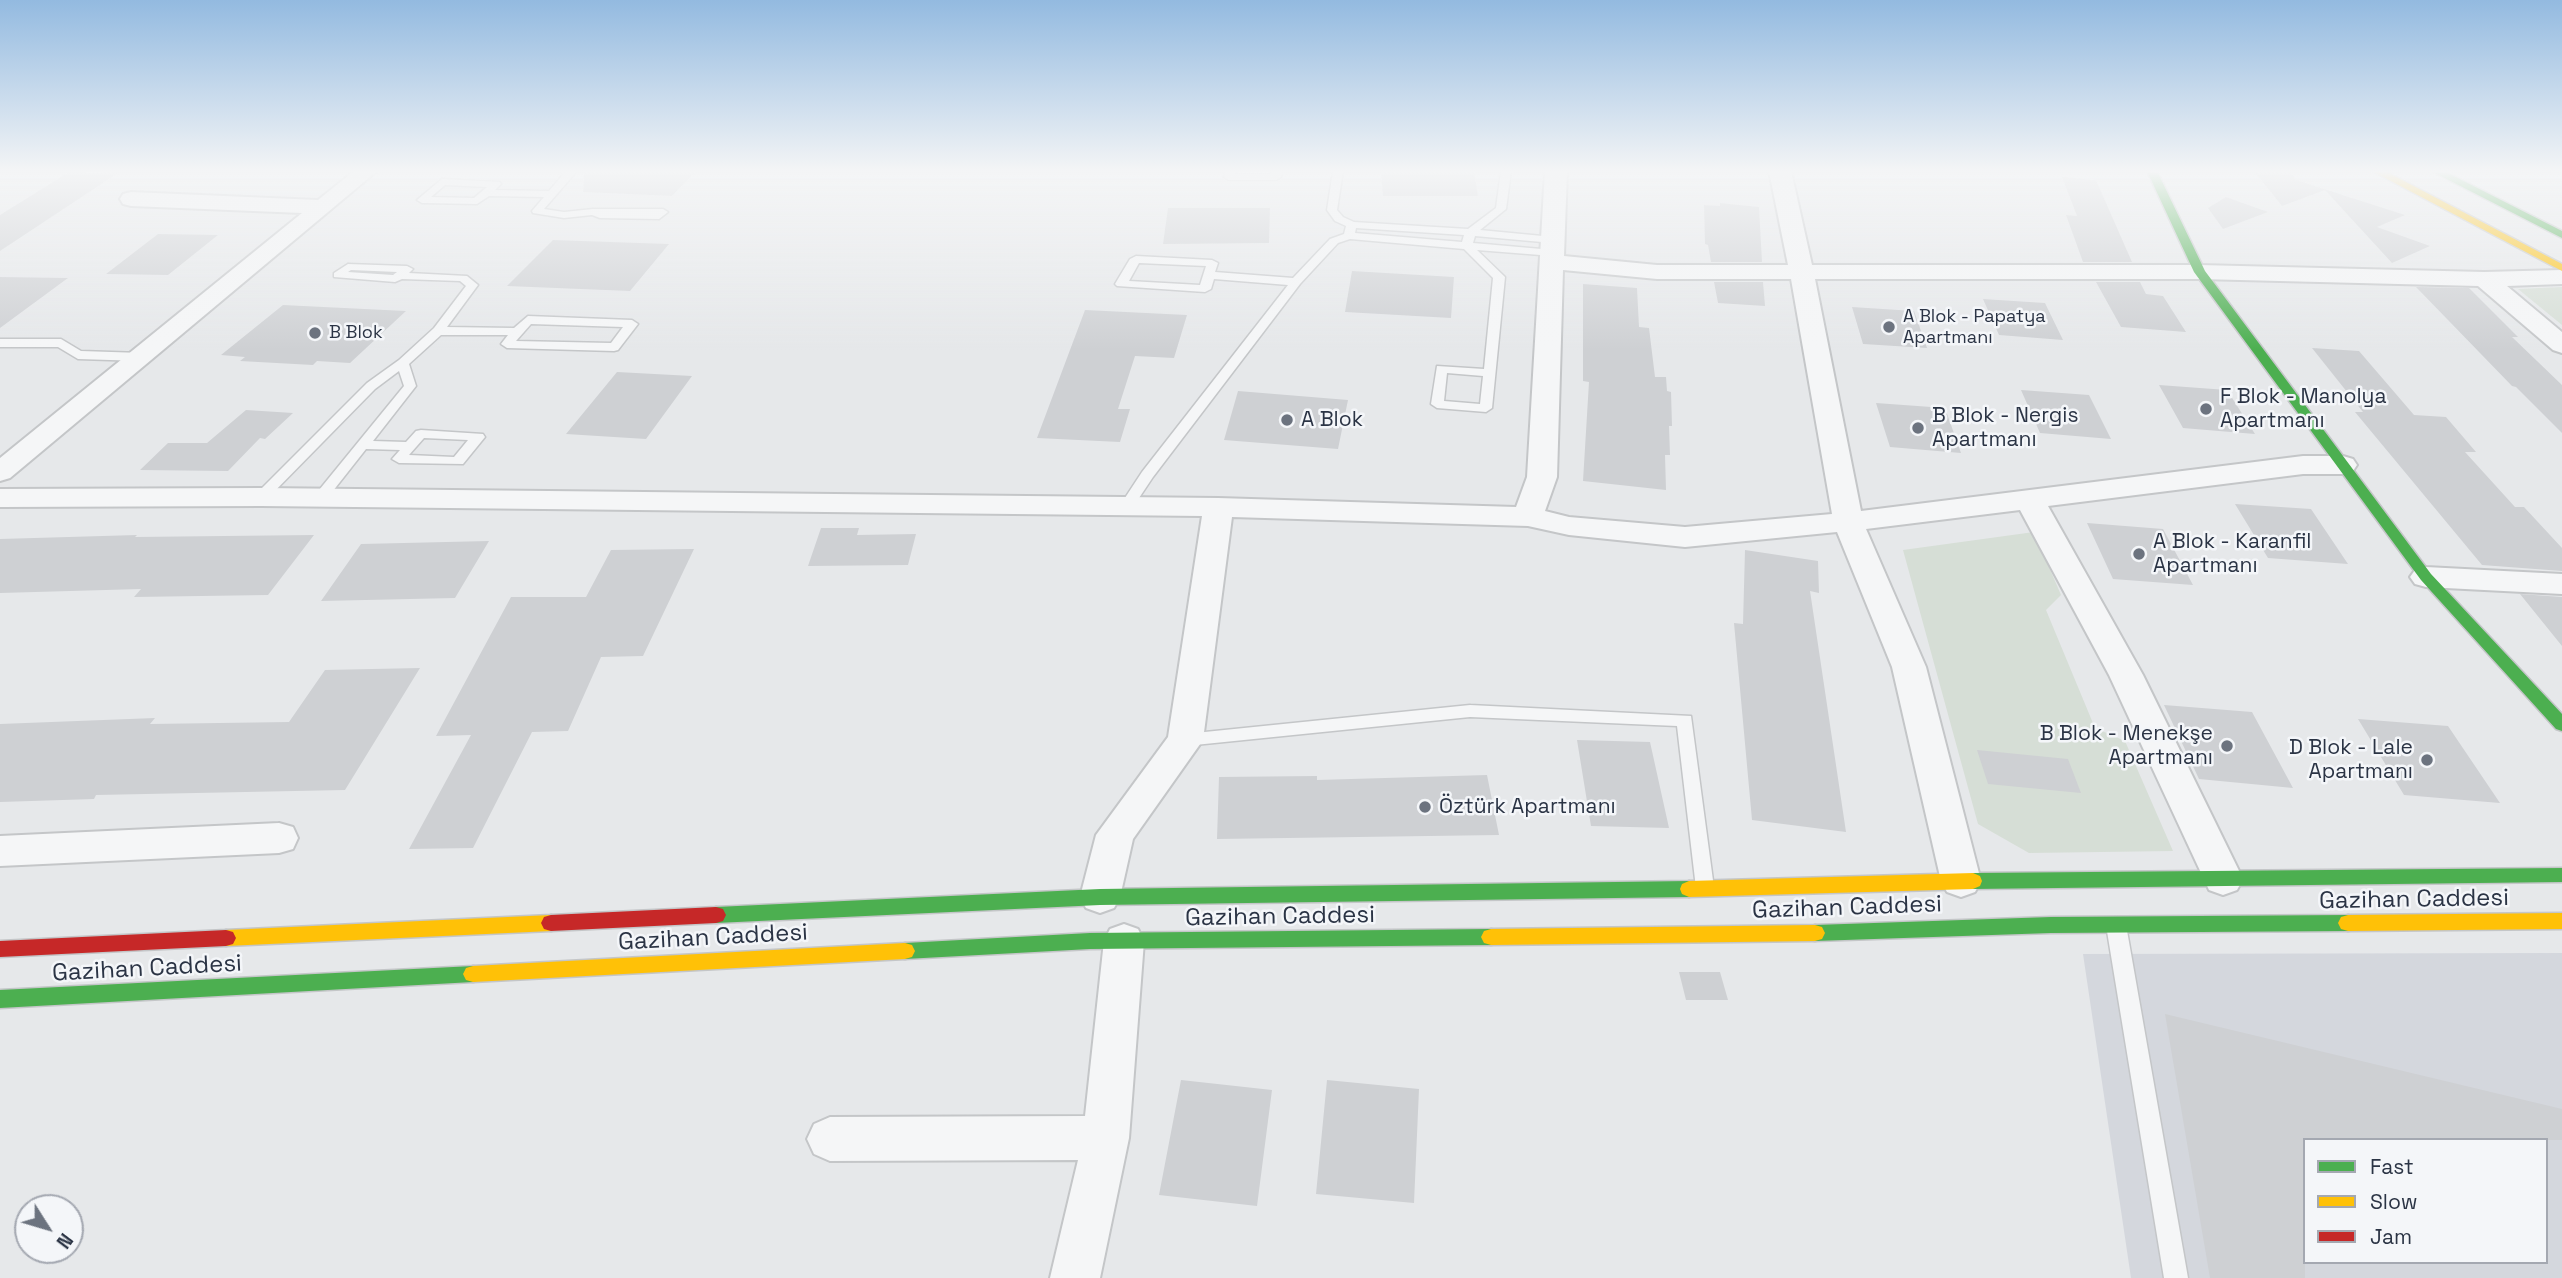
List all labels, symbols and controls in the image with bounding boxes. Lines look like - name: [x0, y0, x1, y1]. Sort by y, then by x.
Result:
- place label: A Blok - Papatya Apartmanı: [1903, 306, 2046, 348]
- marker: A Blok - Papatya Apartmanı: [1881, 319, 1897, 335]
- place label: B Blok: [329, 322, 383, 344]
- marker: B Blok: [307, 325, 323, 341]
- place label: F Blok - Manolya Apartmanı: [2220, 384, 2387, 434]
- marker: F Blok - Manolya Apartmanı: [2198, 401, 2214, 417]
- place label: B Blok - Nergis Apartmanı: [1932, 403, 2079, 453]
- place label: A Blok: [1301, 407, 1363, 433]
- marker: A Blok: [1279, 412, 1295, 428]
- marker: B Blok - Nergis Apartmanı: [1910, 420, 1926, 436]
- place label: A Blok - Karanfil Apartmanı: [2153, 529, 2311, 579]
- marker: A Blok - Karanfil Apartmanı: [2131, 546, 2147, 562]
- place label: B Blok - Menekşe Apartmanı: [2040, 721, 2213, 771]
- place label: D Blok - Lale Apartmanı: [2289, 735, 2413, 785]
- marker: B Blok - Menekşe Apartmanı: [2219, 738, 2235, 754]
- marker: D Blok - Lale Apartmanı: [2419, 752, 2435, 768]
- place label: Öztürk Apartmanı: [1439, 794, 1616, 820]
- marker: Öztürk Apartmanı: [1417, 799, 1433, 815]
- street label: Gazihan Caddesi: [2319, 884, 2509, 916]
- street label: Gazihan Caddesi: [1752, 890, 1942, 926]
- street label: Gazihan Caddesi: [1185, 901, 1375, 933]
- street label: Gazihan Caddesi: [617, 919, 809, 957]
- street label: Gazihan Caddesi: [51, 950, 243, 988]
- legend: [2303, 1138, 2548, 1264]
- text: Fast: [2370, 1153, 2414, 1180]
- text: Slow: [2370, 1188, 2418, 1215]
- north arrow: [14, 1194, 84, 1264]
- text: Jam: [2370, 1223, 2412, 1250]
- text: N: [51, 1228, 78, 1253]

